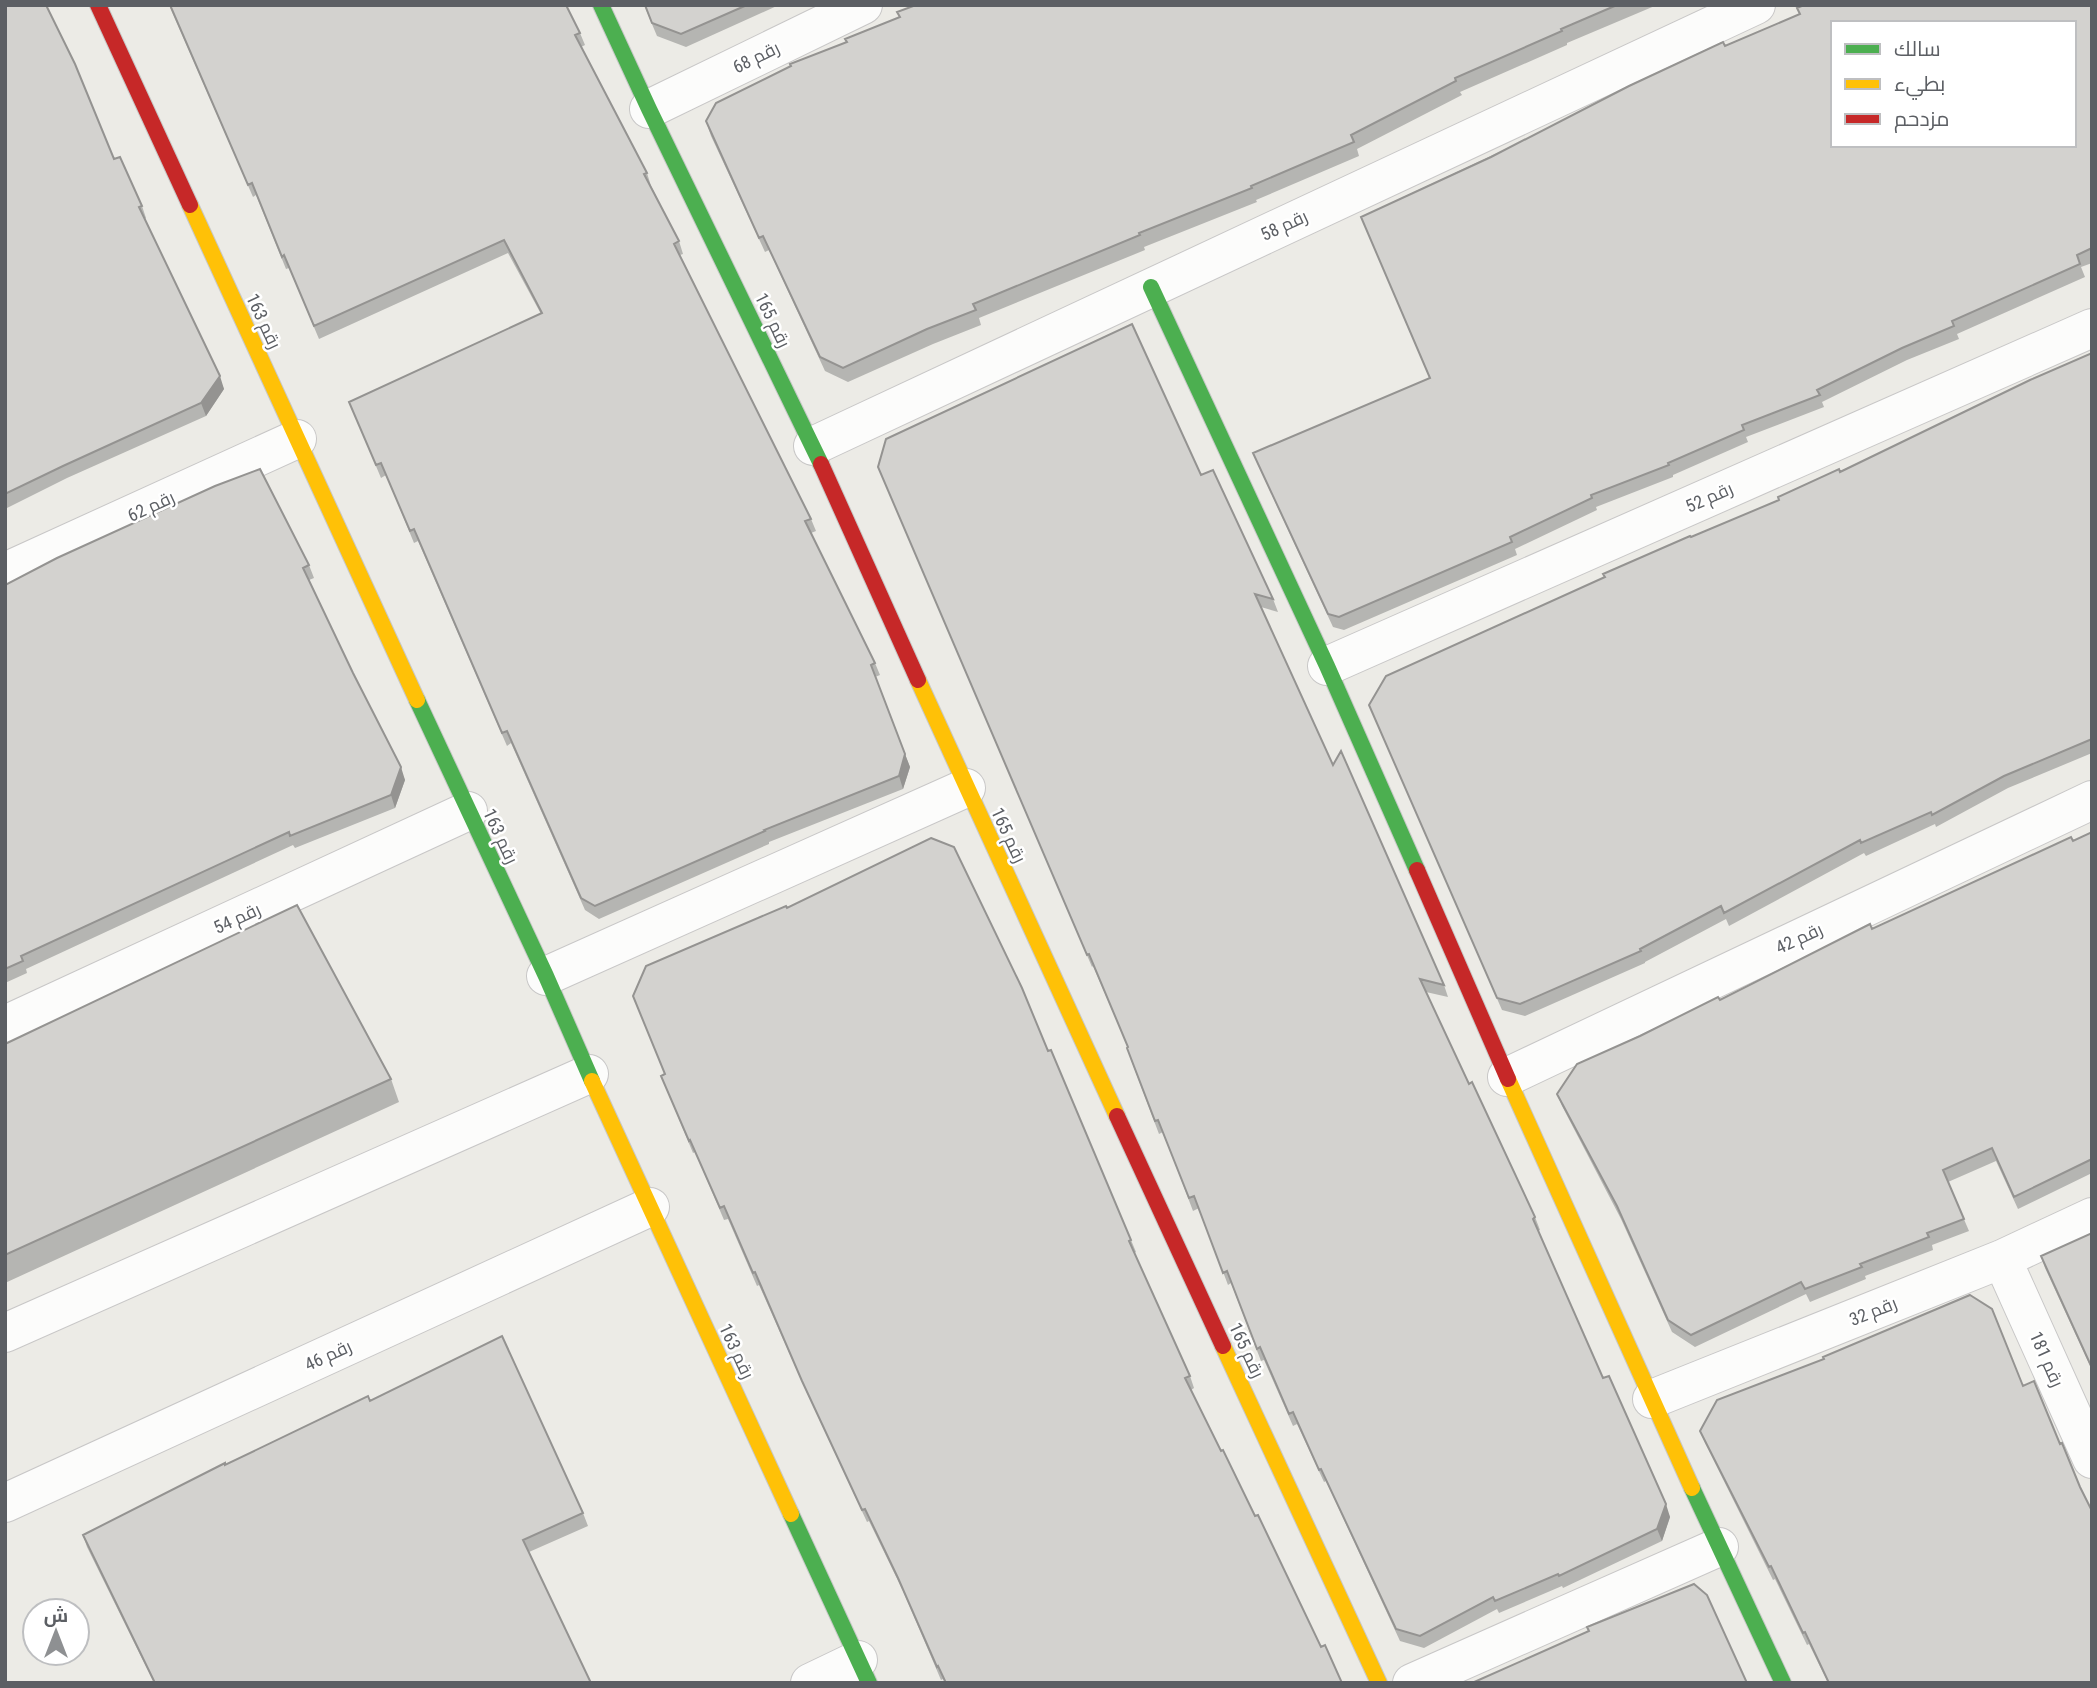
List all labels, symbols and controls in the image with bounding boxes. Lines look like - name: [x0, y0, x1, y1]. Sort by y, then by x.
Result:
- legend: [1831, 21, 2076, 147]
- street label: رقم 68: [729, 37, 784, 79]
- text: سالك: [1894, 37, 1941, 61]
- text: بطيء: [1894, 72, 1945, 100]
- text: مزدحم: [1894, 107, 1949, 133]
- street label: رقم 58: [1257, 205, 1312, 247]
- street label: رقم 165: [749, 289, 795, 352]
- street label: رقم 163: [240, 290, 286, 353]
- street label: رقم 52: [1682, 477, 1737, 518]
- street label: رقم 62: [124, 486, 179, 528]
- street label: رقم 165: [985, 804, 1031, 867]
- street label: رقم 163: [477, 805, 523, 868]
- street label: رقم 54: [210, 898, 265, 940]
- street label: رقم 42: [1772, 918, 1827, 960]
- street label: رقم 32: [1846, 1292, 1901, 1332]
- street label: رقم 165: [1223, 1319, 1269, 1382]
- street label: رقم 163: [713, 1320, 759, 1383]
- street label: رقم 181: [2024, 1328, 2068, 1391]
- street label: رقم 46: [301, 1335, 356, 1377]
- north arrow: [21, 1597, 91, 1667]
- text: ش: [44, 1604, 68, 1627]

